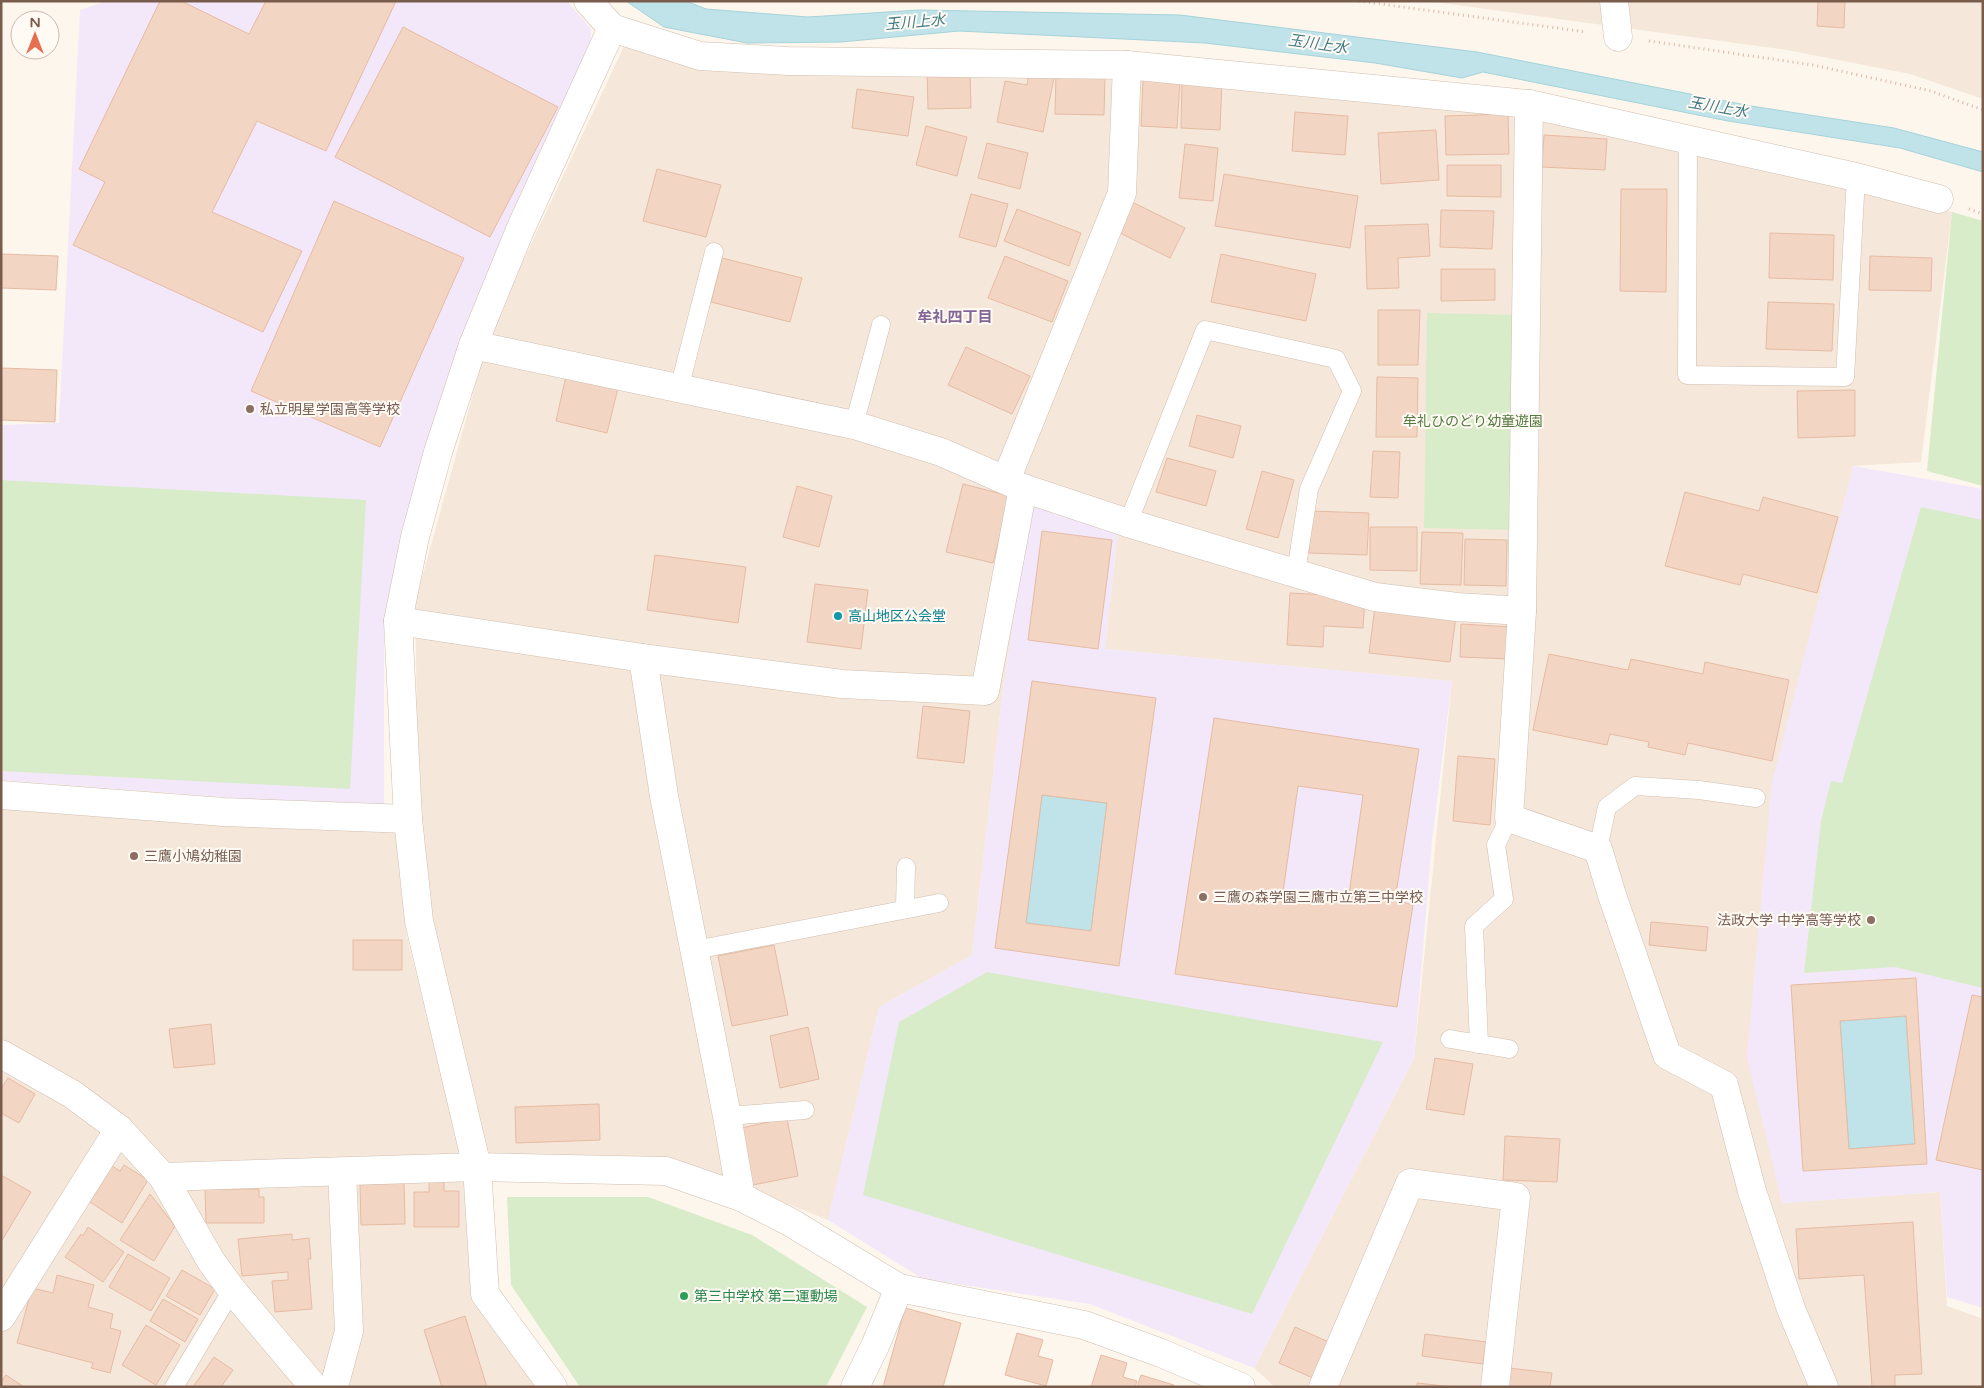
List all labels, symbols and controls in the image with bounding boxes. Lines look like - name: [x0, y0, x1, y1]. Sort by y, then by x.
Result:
- north arrow: [10, 10, 60, 60]
- water label: 玉川上水: [884, 10, 948, 34]
- text: N: [29, 14, 41, 31]
- water label: 玉川上水: [1287, 31, 1351, 57]
- water label: 玉川上水: [1687, 93, 1751, 121]
- district label: 牟礼四丁目: [917, 308, 993, 326]
- place label: 私立明星学園高等学校: [260, 401, 400, 418]
- marker: 私立明星学園高等学校: [244, 403, 256, 415]
- park label: 牟礼ひのどり幼童遊園: [1403, 413, 1543, 430]
- place label: 高山地区公会堂: [848, 608, 946, 625]
- marker: 高山地区公会堂: [832, 610, 844, 622]
- place label: 三鷹小鳩幼稚園: [144, 848, 242, 865]
- marker: 三鷹小鳩幼稚園: [128, 850, 140, 862]
- place label: 三鷹の森学園三鷹市立第三中学校: [1213, 889, 1423, 906]
- marker: 三鷹の森学園三鷹市立第三中学校: [1197, 891, 1209, 903]
- place label: 法政大学 中学高等学校: [1717, 912, 1861, 929]
- marker: 法政大学 中学高等学校: [1865, 914, 1877, 926]
- place label: 第三中学校 第二運動場: [694, 1288, 838, 1305]
- marker: 第三中学校 第二運動場: [678, 1290, 690, 1302]

